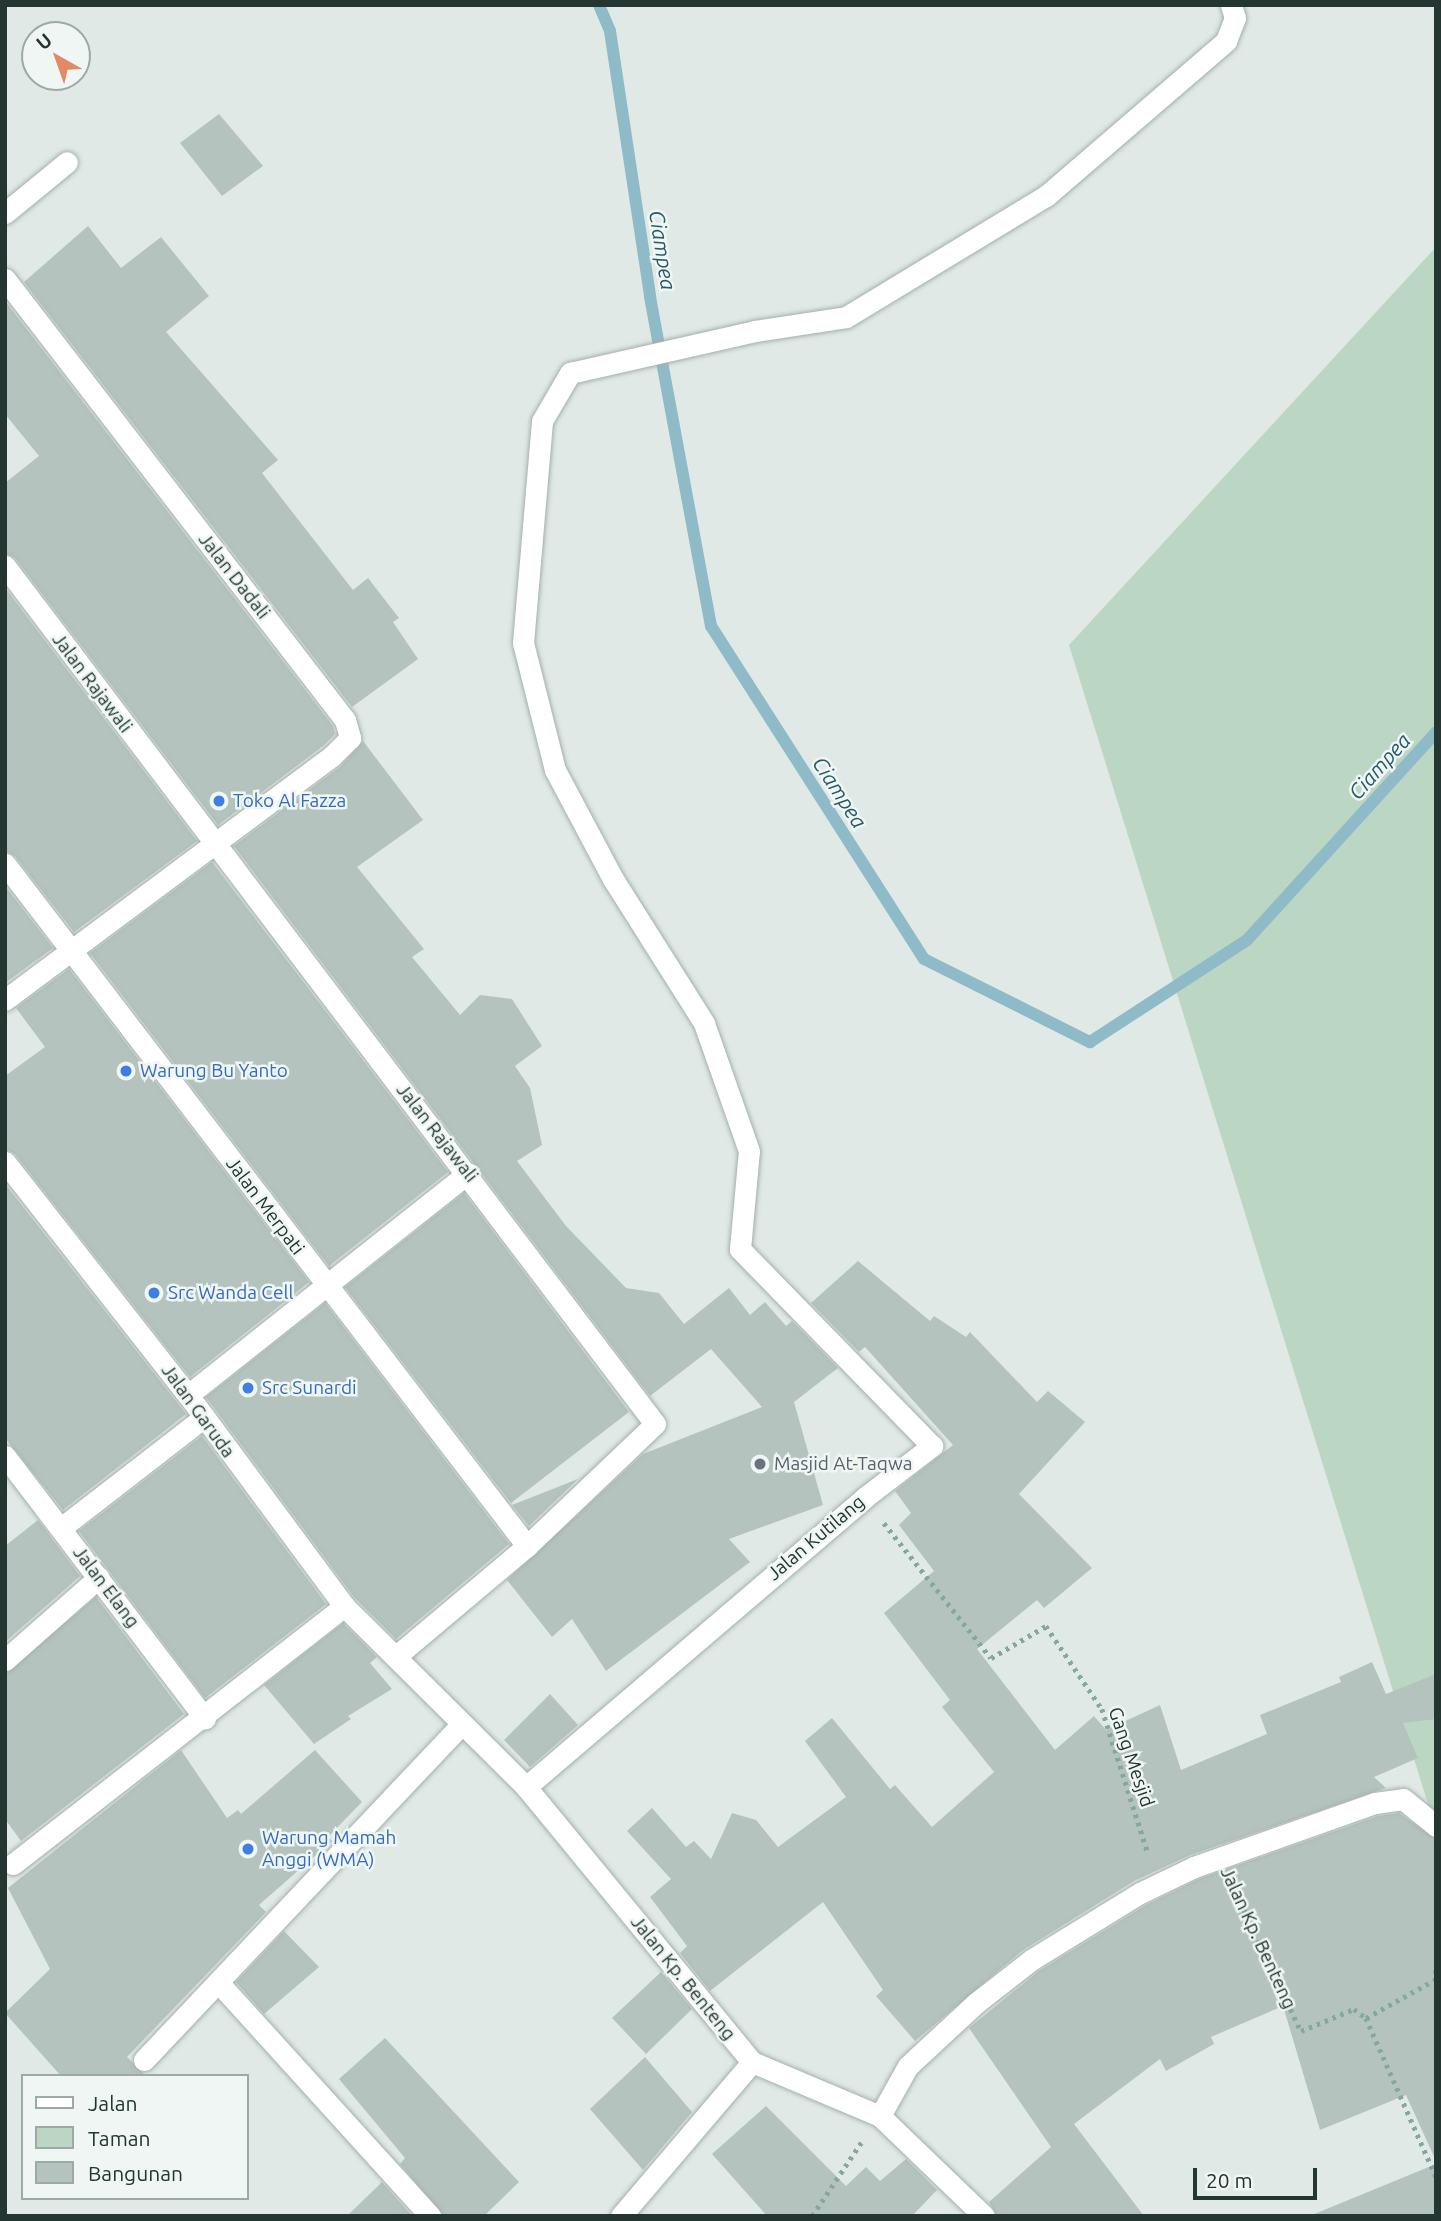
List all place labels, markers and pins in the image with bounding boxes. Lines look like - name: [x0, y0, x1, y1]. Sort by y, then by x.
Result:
- place label: Toko Al Fazza: [233, 790, 346, 812]
- marker: Toko Al Fazza: [211, 793, 227, 809]
- place label: Warung Bu Yanto: [140, 1060, 288, 1082]
- marker: Warung Bu Yanto: [118, 1063, 134, 1079]
- place label: Src Wanda Cell: [168, 1282, 293, 1304]
- marker: Src Wanda Cell: [146, 1285, 162, 1301]
- place label: Src Sunardi: [262, 1377, 357, 1399]
- marker: Src Sunardi: [240, 1380, 256, 1396]
- place label: Masjid At-Taqwa: [774, 1453, 912, 1475]
- marker: Masjid At-Taqwa: [752, 1456, 768, 1472]
- place label: Warung Mamah Anggi (WMA): [262, 1827, 396, 1871]
- marker: Warung Mamah Anggi (WMA): [240, 1841, 256, 1857]

